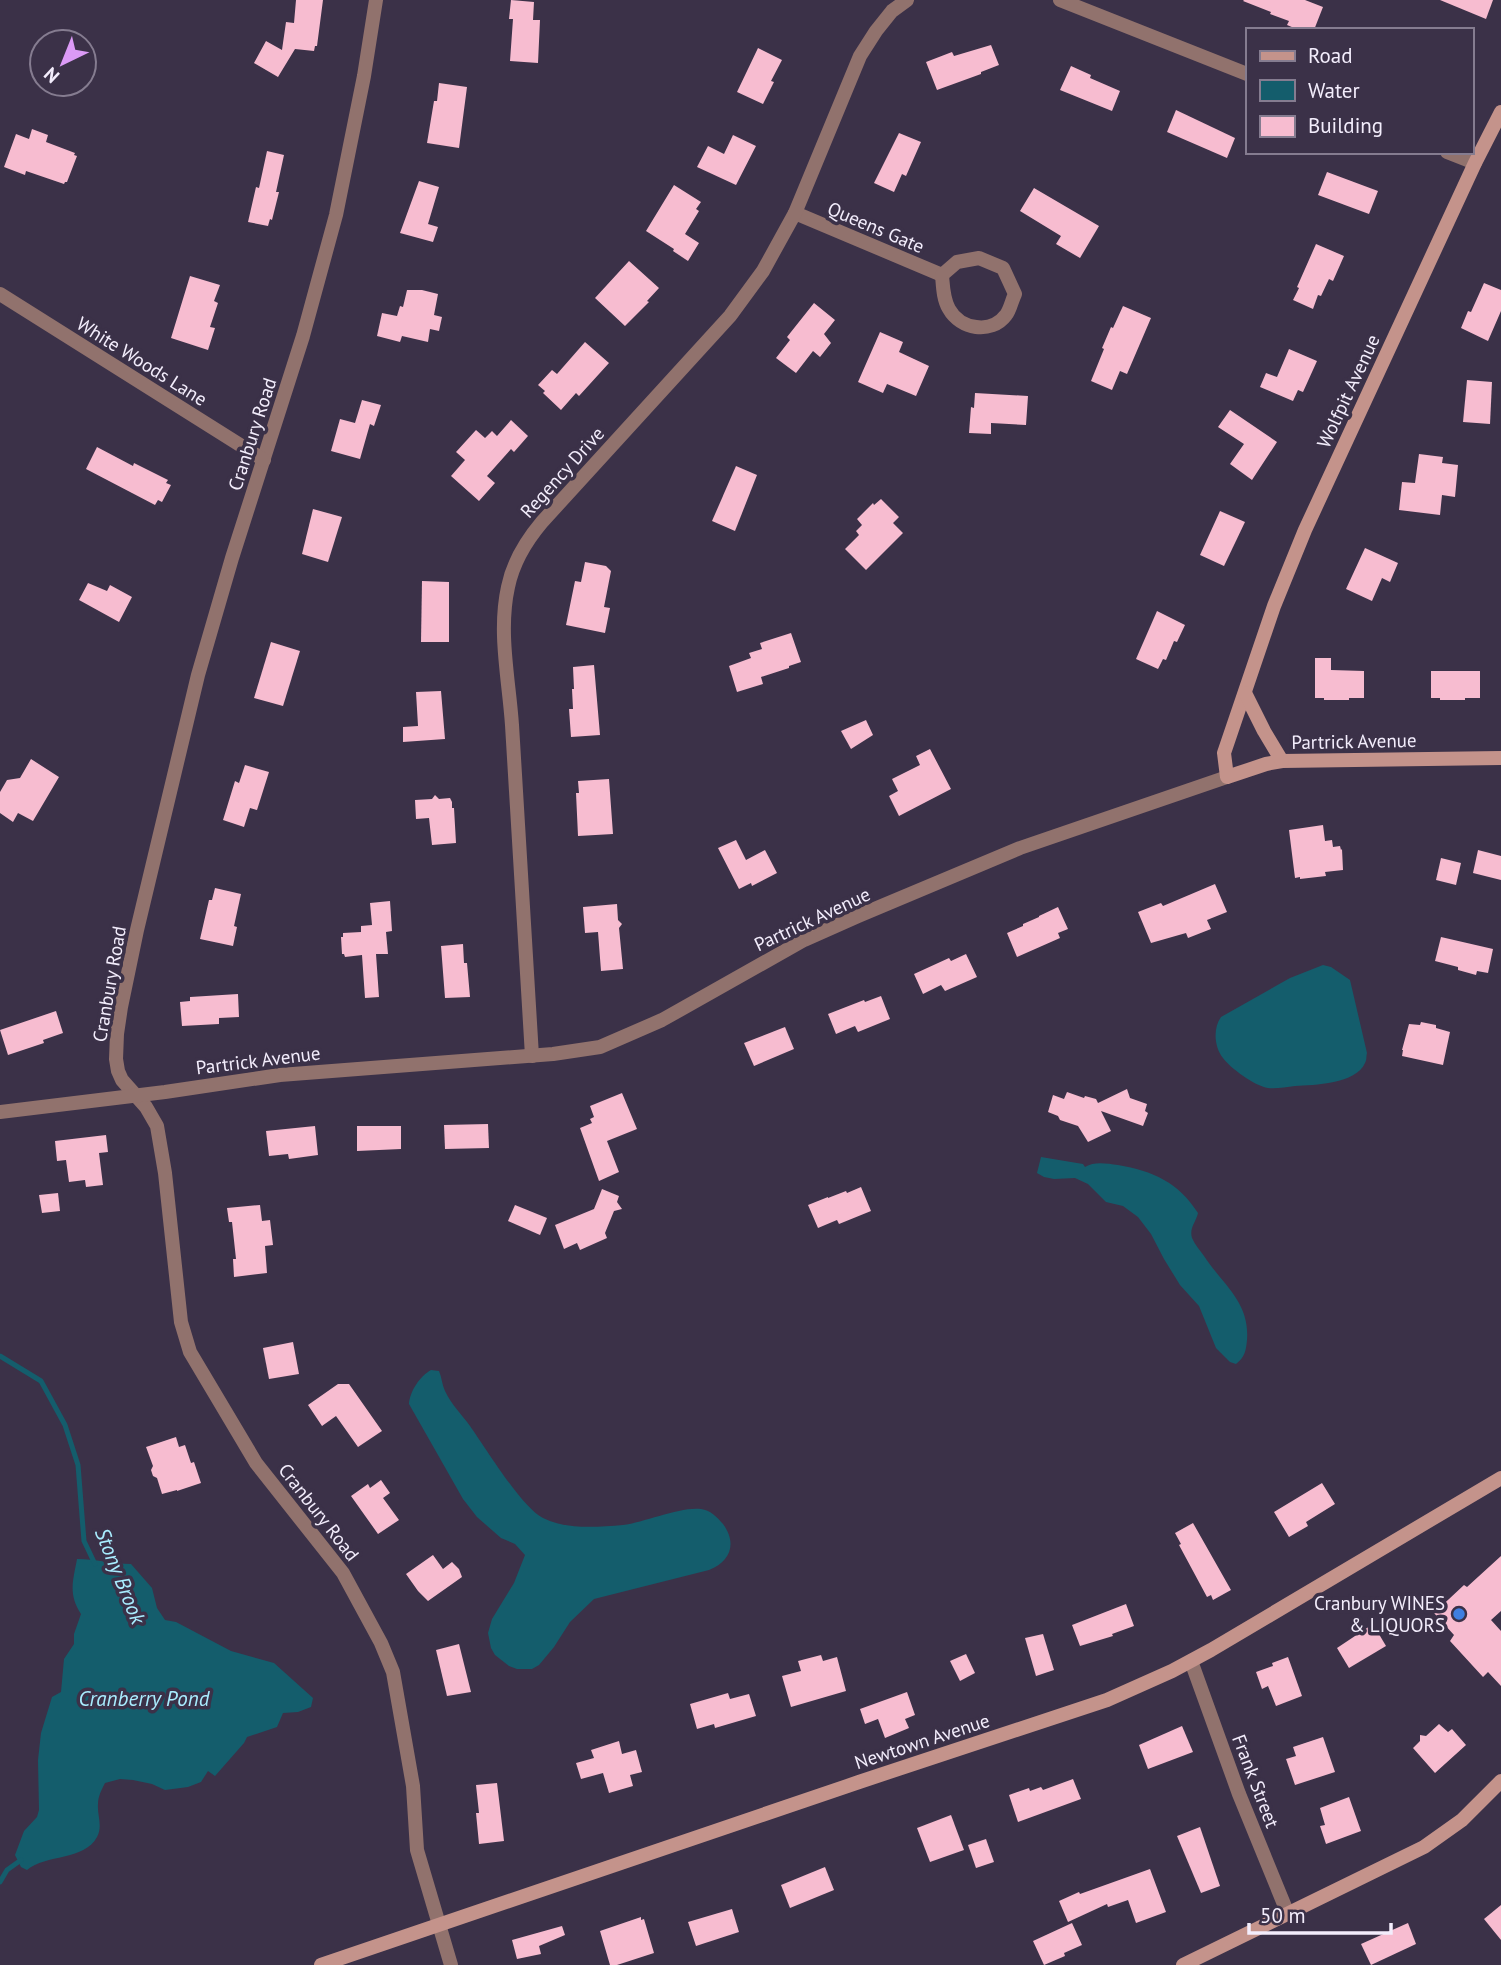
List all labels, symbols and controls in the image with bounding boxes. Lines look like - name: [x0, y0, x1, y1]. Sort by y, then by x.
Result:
- north arrow: [28, 28, 98, 98]
- legend: [1246, 28, 1473, 154]
- text: Road: [1308, 42, 1352, 69]
- text: N: [39, 62, 64, 88]
- text: Water: [1308, 77, 1360, 104]
- text: Building: [1308, 112, 1383, 139]
- street label: Queens Gate: [824, 196, 928, 258]
- street label: White Woods Lane: [72, 311, 212, 411]
- street label: Wolfpit Avenue: [1311, 330, 1385, 452]
- street label: Cranbury Road: [222, 375, 282, 493]
- street label: Regency Drive: [515, 422, 609, 522]
- street label: Partrick Avenue: [1291, 728, 1417, 754]
- street label: Partrick Avenue: [750, 882, 874, 956]
- street label: Cranbury Road: [87, 924, 131, 1044]
- street label: Partrick Avenue: [194, 1040, 322, 1080]
- street label: Cranbury Road: [273, 1458, 365, 1566]
- water label: Stony Brook: [89, 1524, 153, 1629]
- place label: Cranbury WINES & LIQUORS: [1314, 1591, 1445, 1637]
- marker: Cranbury WINES & LIQUORS: [1451, 1606, 1467, 1622]
- water label: Cranberry Pond: [79, 1685, 211, 1712]
- street label: Newtown Avenue: [851, 1708, 993, 1774]
- street label: Frank Street: [1227, 1731, 1285, 1832]
- scale bar: [1249, 1892, 1391, 1936]
- text: 50 m: [1260, 1902, 1306, 1929]

